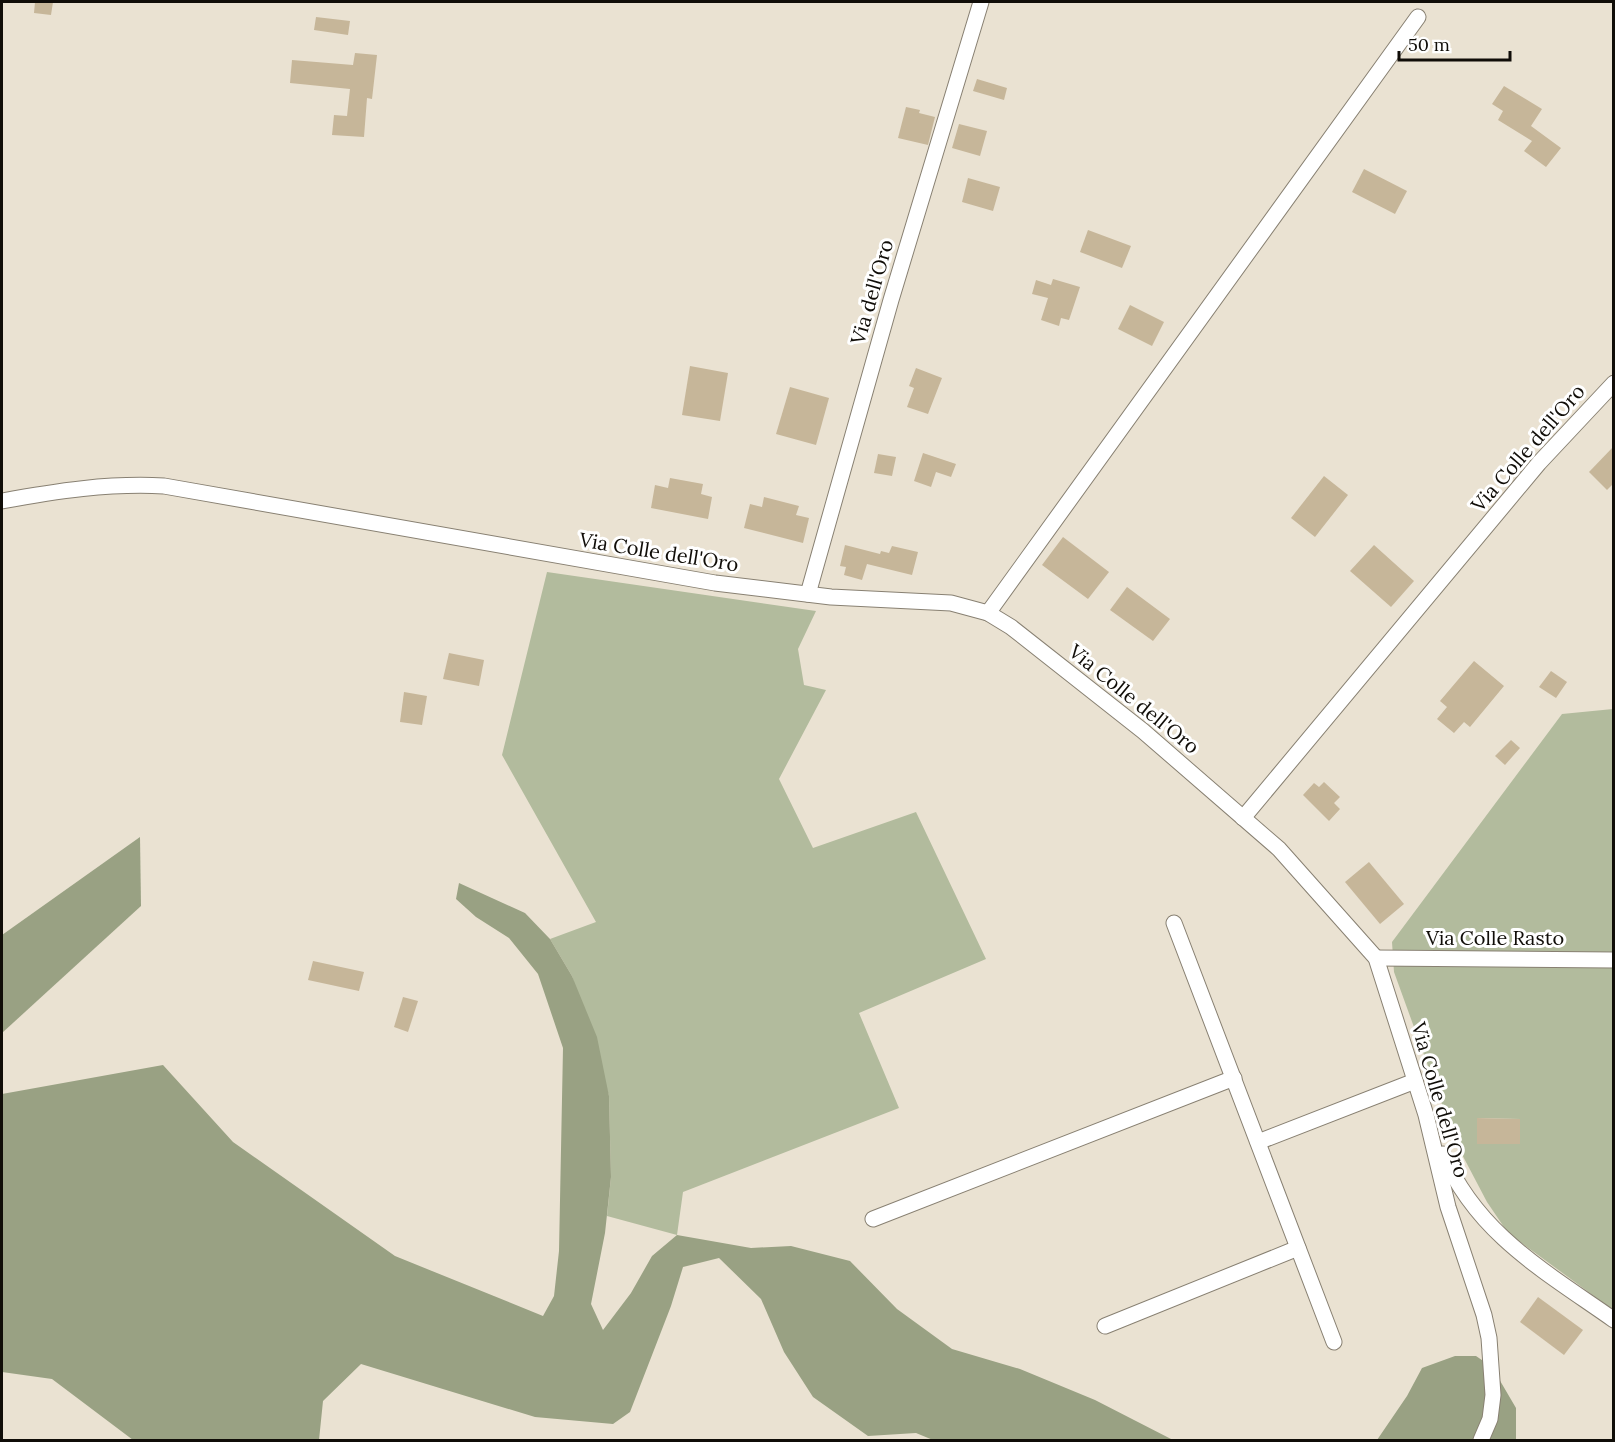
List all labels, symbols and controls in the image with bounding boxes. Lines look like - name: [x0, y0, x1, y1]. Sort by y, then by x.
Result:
- scale bar: [1399, 24, 1510, 62]
- text: 50 m: [1408, 33, 1450, 56]
- street label: Via dell'Oro: [844, 237, 898, 348]
- street label: Via Colle dell'Oro: [1465, 379, 1590, 517]
- street label: Via Colle dell'Oro: [577, 526, 740, 576]
- street label: Via Colle dell'Oro: [1063, 638, 1205, 759]
- street label: Via Colle Rasto: [1425, 925, 1564, 950]
- street label: Via Colle dell'Oro: [1406, 1018, 1475, 1180]

